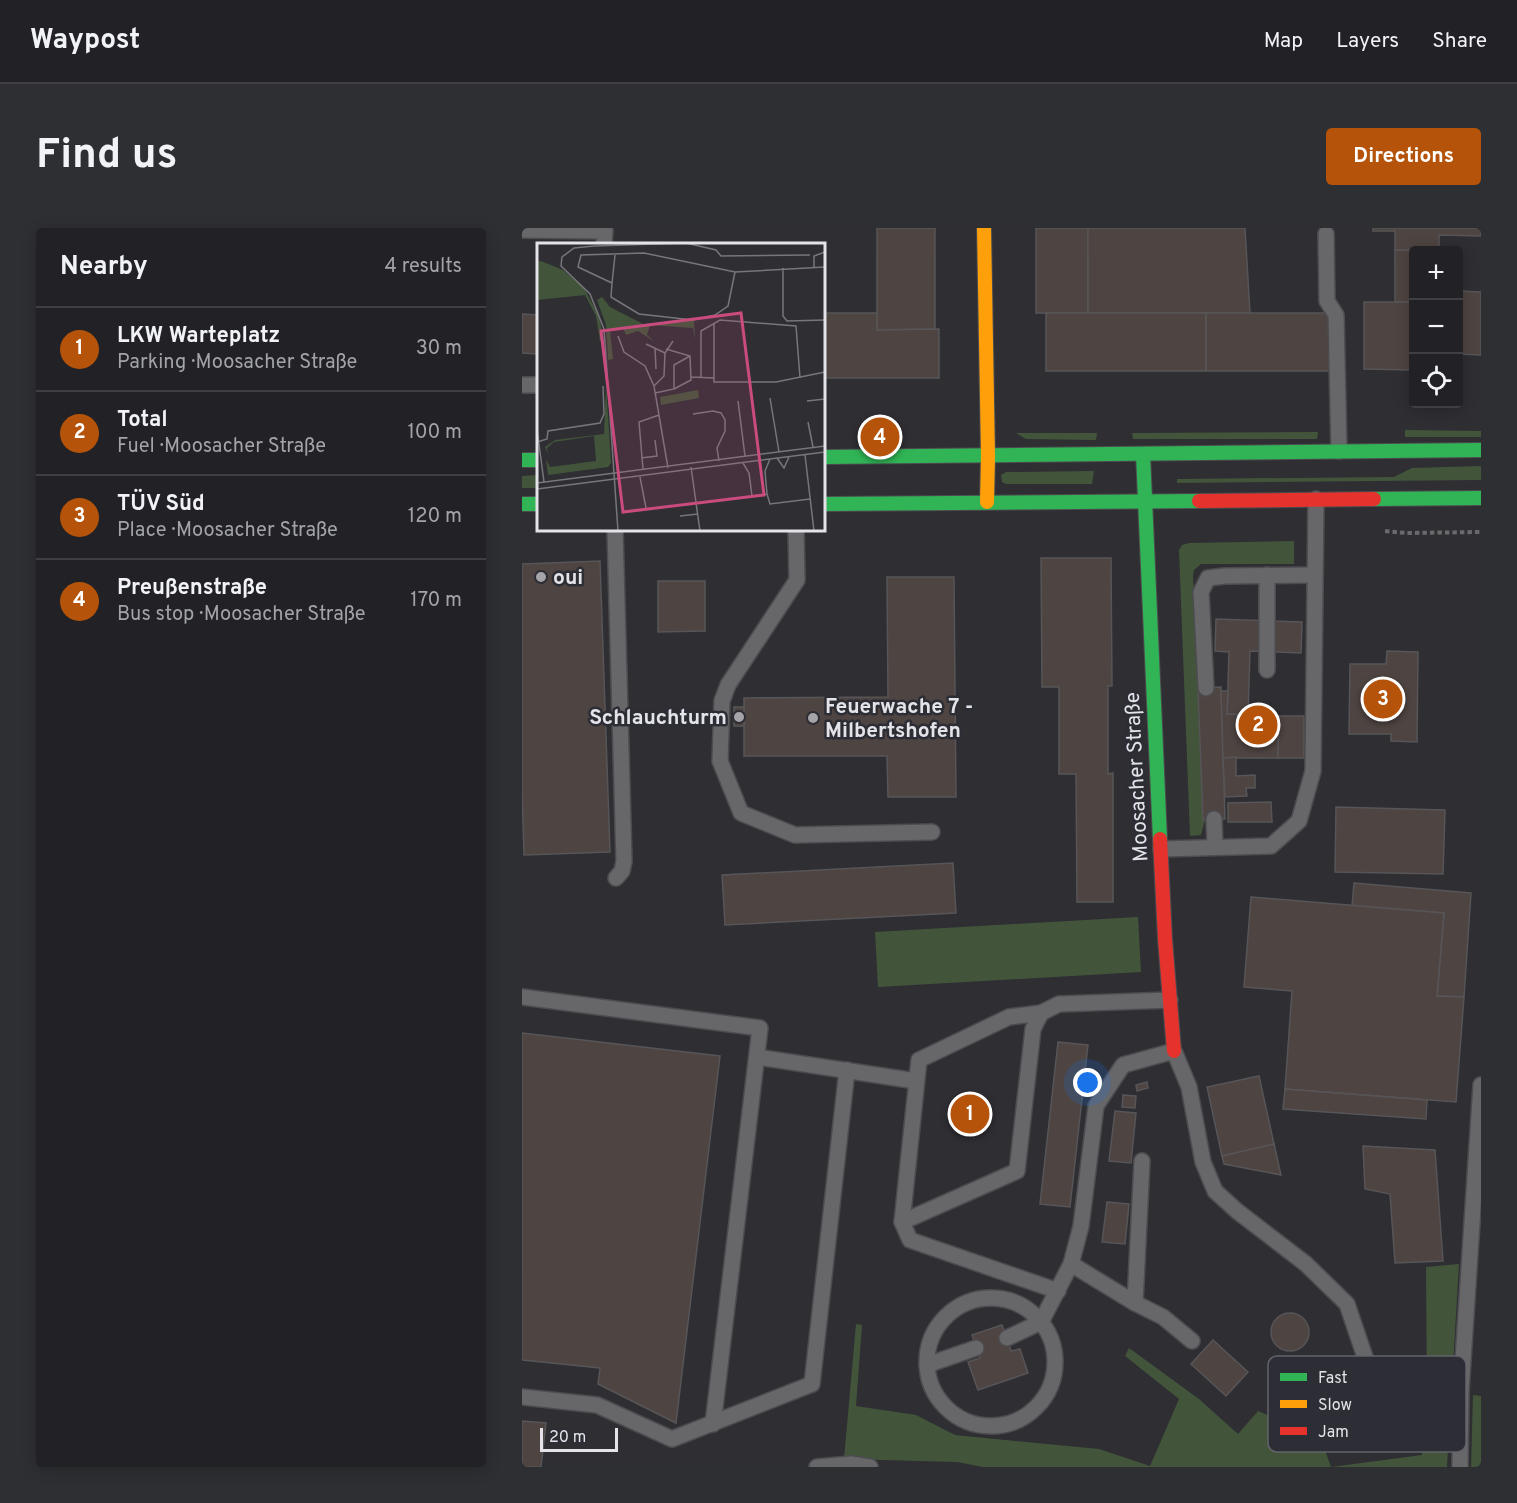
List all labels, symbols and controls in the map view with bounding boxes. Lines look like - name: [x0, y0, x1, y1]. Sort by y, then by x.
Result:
- text: Waypost: [30, 23, 140, 59]
- text: Map: [1264, 28, 1303, 55]
- text: Layers: [1336, 28, 1399, 55]
- text: Share: [1432, 28, 1487, 55]
- button: Directions: [1326, 128, 1481, 185]
- text: Find us: [36, 130, 177, 183]
- inset map: [537, 243, 825, 531]
- map controls: [1409, 246, 1463, 408]
- button: +: [1409, 246, 1463, 300]
- text: Nearby: [60, 251, 148, 284]
- text: 4 results: [385, 254, 462, 280]
- button: −: [1409, 300, 1463, 354]
- text: LKW Warteplatz: [117, 323, 280, 350]
- text: 1: [76, 336, 84, 362]
- text: 30 m: [416, 336, 462, 362]
- text: Parking · Moosacher Straße: [117, 350, 357, 376]
- button: locate: [1409, 354, 1463, 408]
- text: Total: [117, 407, 168, 434]
- pin: 4: [860, 414, 900, 460]
- text: 2: [73, 420, 86, 446]
- text: 100 m: [407, 420, 462, 446]
- text: Fuel · Moosacher Straße: [117, 434, 326, 460]
- text: TÜV Süd: [117, 491, 205, 518]
- text: 3: [74, 504, 86, 530]
- text: 120 m: [408, 504, 462, 530]
- text: Place · Moosacher Straße: [117, 518, 338, 544]
- place label: oui: [553, 565, 583, 592]
- marker: oui: [534, 570, 548, 584]
- text: Preußenstraße: [117, 575, 267, 602]
- text: 4: [73, 588, 86, 614]
- text: 170 m: [410, 588, 462, 614]
- text: Bus stop · Moosacher Straße: [117, 602, 366, 628]
- pin: 3: [1364, 676, 1402, 722]
- street label: Moosacher Straße: [1120, 691, 1155, 862]
- place label: Feuerwache 7 - Milbertshofen: [825, 694, 973, 745]
- pin: 2: [1238, 702, 1278, 748]
- place label: Schlauchturm: [589, 705, 727, 732]
- marker: Schlauchturm: [732, 710, 746, 724]
- marker: Feuerwache 7 - Milbertshofen: [806, 711, 820, 725]
- your location: [1073, 1068, 1102, 1097]
- pin: 1: [950, 1092, 990, 1136]
- legend: [1268, 1356, 1466, 1452]
- text: Fast: [1318, 1369, 1348, 1389]
- text: Slow: [1318, 1396, 1352, 1416]
- text: Jam: [1318, 1423, 1349, 1443]
- scale bar: [540, 1425, 618, 1452]
- text: 20 m: [549, 1428, 586, 1448]

